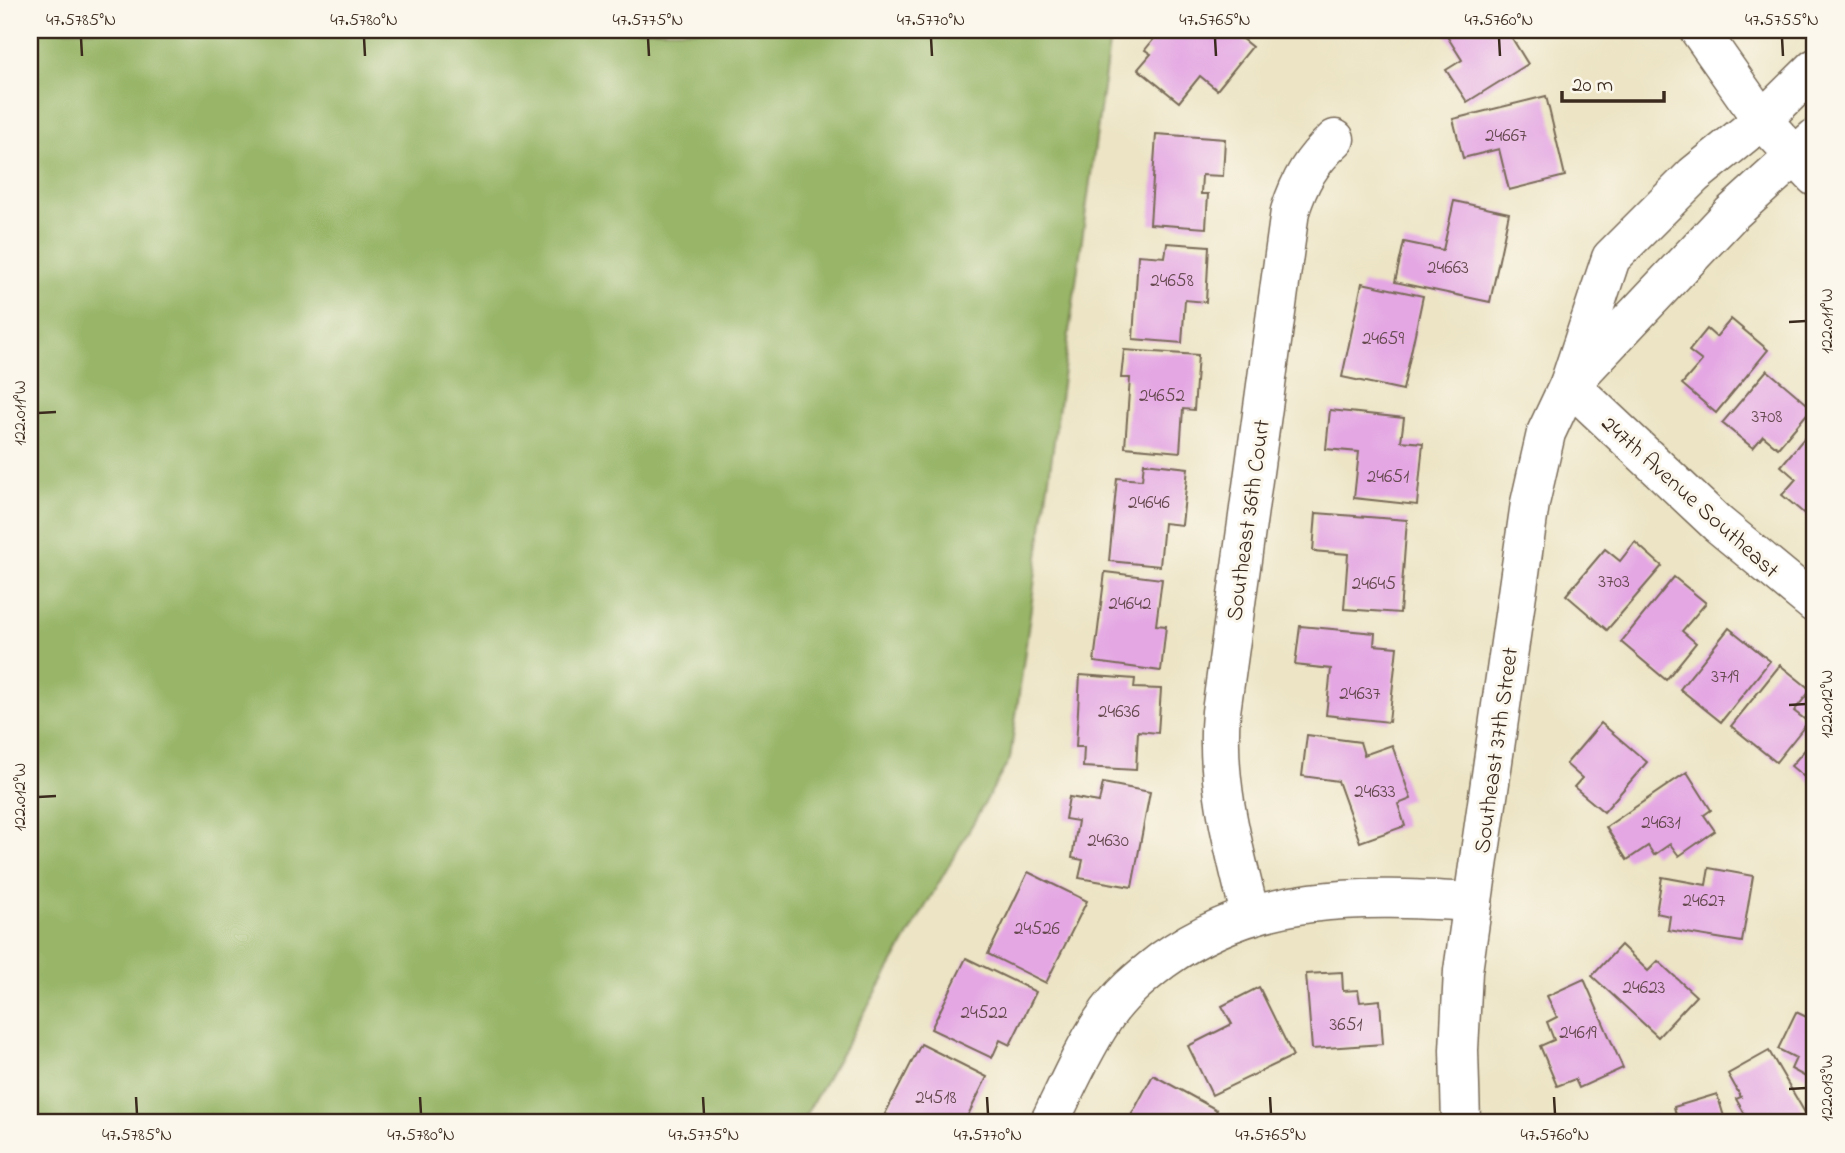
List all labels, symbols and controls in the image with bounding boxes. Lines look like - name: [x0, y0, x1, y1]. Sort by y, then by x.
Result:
- text: 47.5785°N: [46, 8, 116, 34]
- text: 47.5780°N: [330, 8, 398, 34]
- text: 47.5775°N: [613, 8, 683, 34]
- text: 47.5770°N: [897, 8, 965, 34]
- text: 47.5765°N: [1179, 8, 1251, 34]
- text: 47.5760°N: [1465, 8, 1533, 34]
- text: 47.5755°N: [1745, 8, 1819, 34]
- scale bar: [1562, 60, 1663, 104]
- text: 20 m: [1572, 71, 1613, 101]
- house number: 24667: [1485, 123, 1527, 150]
- house number: 24663: [1427, 255, 1469, 282]
- house number: 24658: [1150, 268, 1194, 295]
- text: 122.011°W: [1815, 288, 1841, 354]
- house number: 24659: [1362, 326, 1404, 353]
- text: 122.011°W: [8, 380, 34, 446]
- house number: 24652: [1139, 383, 1185, 410]
- house number: 3708: [1751, 404, 1783, 431]
- street label: 247th Avenue Southeast: [1593, 409, 1786, 587]
- street label: Southeast 36th Court: [1219, 417, 1280, 623]
- house number: 24651: [1367, 464, 1409, 491]
- house number: 24646: [1128, 490, 1170, 517]
- house number: 3703: [1598, 569, 1630, 596]
- house number: 24645: [1352, 571, 1396, 598]
- house number: 24642: [1109, 591, 1151, 618]
- street label: Southeast 37th Street: [1467, 645, 1528, 855]
- house number: 3719: [1711, 664, 1739, 691]
- text: 122.012°W: [1815, 670, 1841, 738]
- house number: 24637: [1339, 681, 1381, 708]
- house number: 24636: [1098, 699, 1140, 726]
- text: 122.012°W: [8, 763, 34, 831]
- house number: 24633: [1354, 779, 1396, 806]
- house number: 24631: [1641, 810, 1681, 837]
- house number: 24630: [1087, 828, 1129, 855]
- house number: 24627: [1683, 888, 1726, 915]
- house number: 24526: [1014, 916, 1060, 943]
- house number: 24623: [1623, 975, 1666, 1002]
- house number: 24522: [960, 1000, 1008, 1027]
- house number: 3651: [1329, 1012, 1363, 1039]
- house number: 24619: [1559, 1020, 1597, 1047]
- text: 122.013°W: [1815, 1054, 1841, 1122]
- house number: 24518: [915, 1085, 957, 1112]
- text: 47.5785°N: [102, 1123, 172, 1149]
- text: 47.5780°N: [387, 1123, 455, 1149]
- text: 47.5775°N: [669, 1123, 739, 1149]
- text: 47.5770°N: [954, 1123, 1022, 1149]
- text: 47.5765°N: [1235, 1123, 1307, 1149]
- text: 47.5760°N: [1521, 1123, 1589, 1149]

